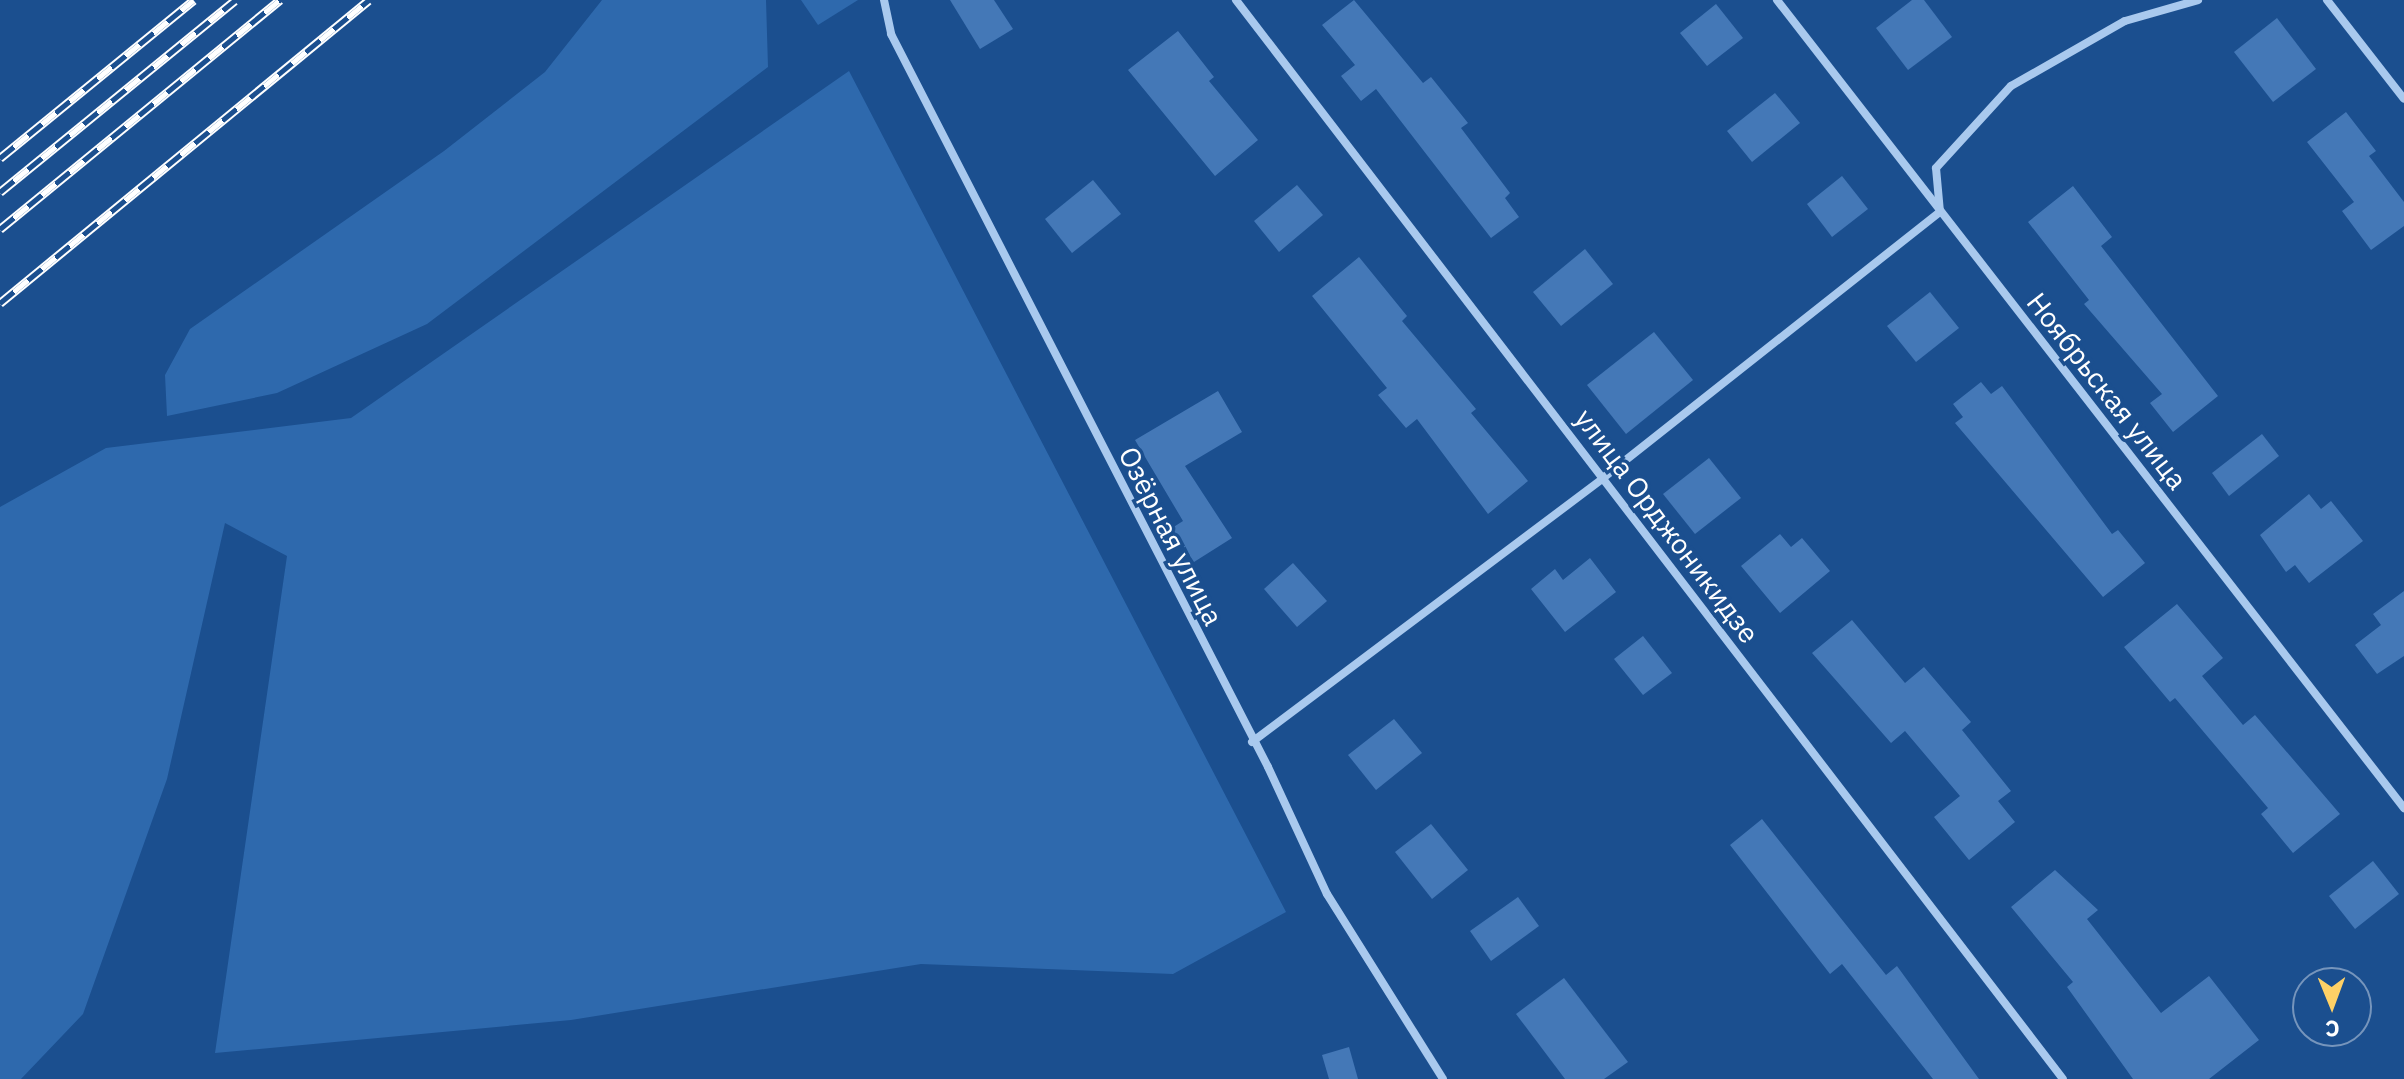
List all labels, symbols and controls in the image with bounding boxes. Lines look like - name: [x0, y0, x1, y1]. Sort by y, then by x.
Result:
- street label: Ноябрьская улица: [2020, 286, 2194, 496]
- street label: улица Орджоникидзе: [1568, 402, 1766, 650]
- street label: Озёрная улица: [1112, 441, 1230, 631]
- north arrow: [2292, 967, 2372, 1047]
- text: С: [2325, 1015, 2340, 1044]

